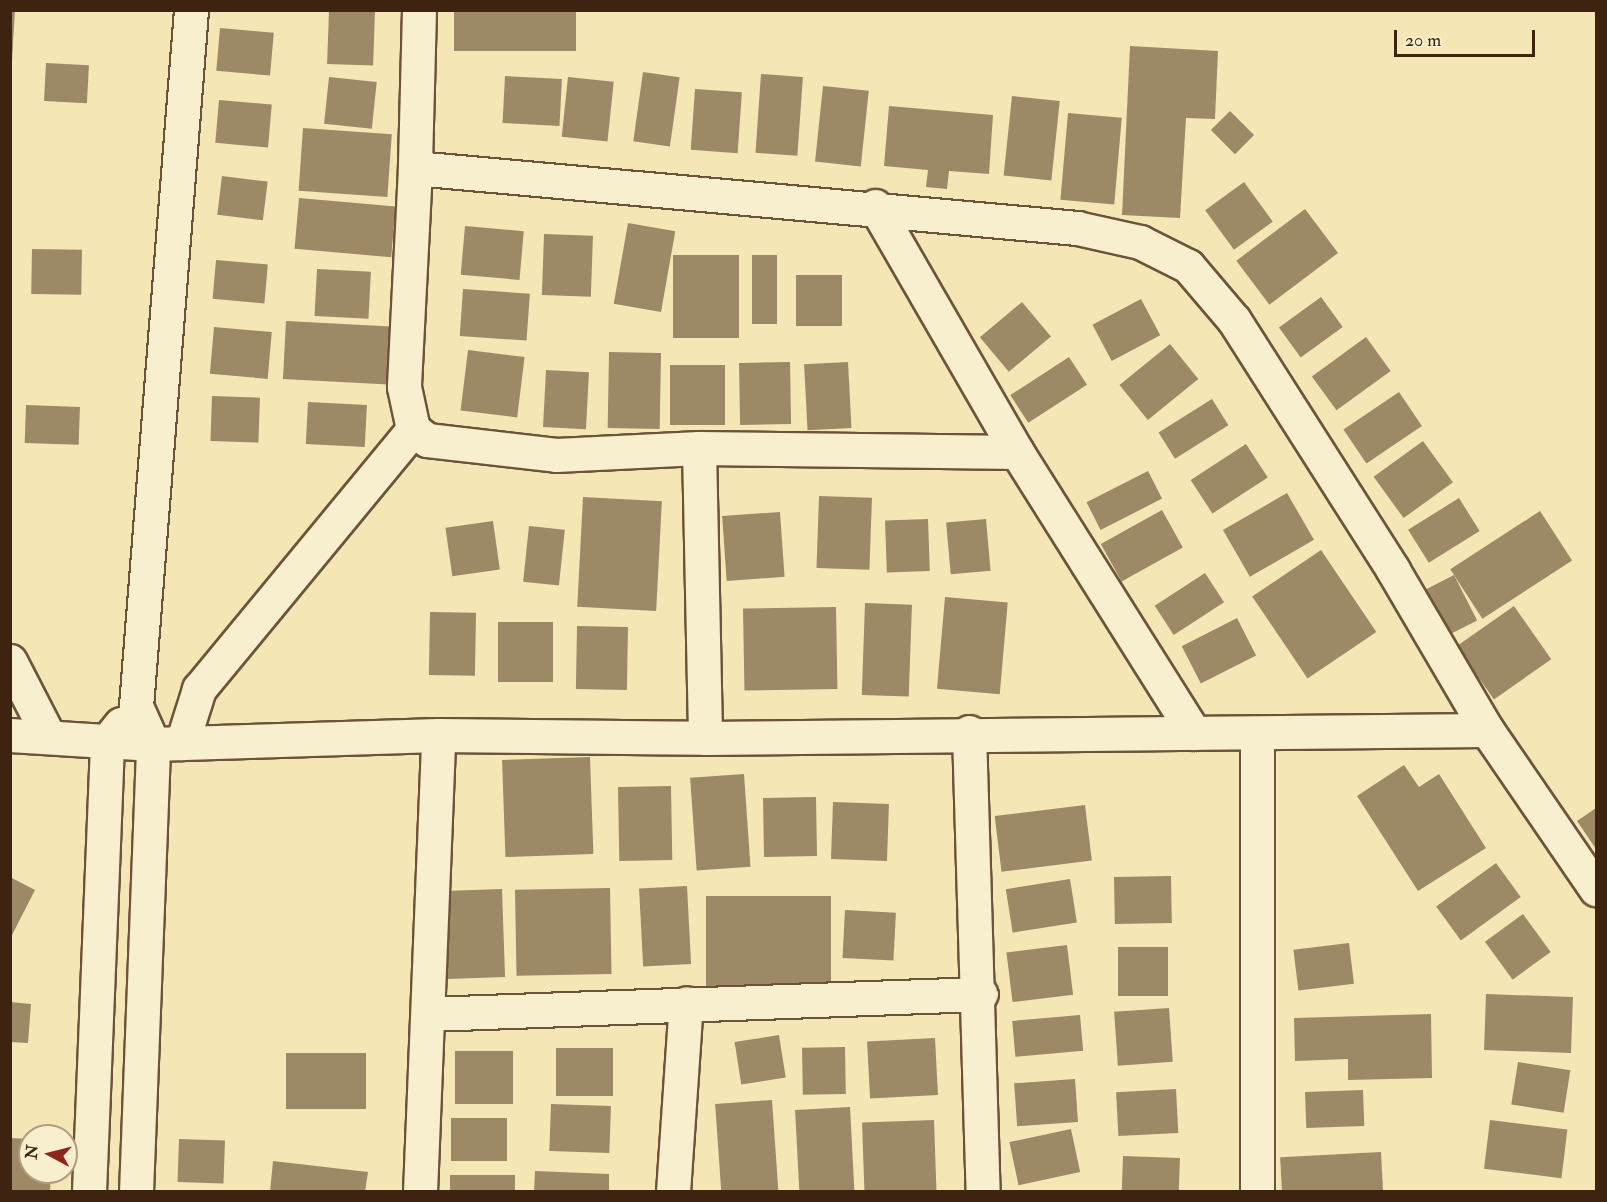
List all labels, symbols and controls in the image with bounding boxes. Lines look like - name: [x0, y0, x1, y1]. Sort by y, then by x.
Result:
- scale bar: [1397, 18, 1538, 56]
- text: 20 m: [1405, 29, 1441, 52]
- north arrow: [18, 1124, 78, 1184]
- text: N: [21, 1144, 43, 1160]

